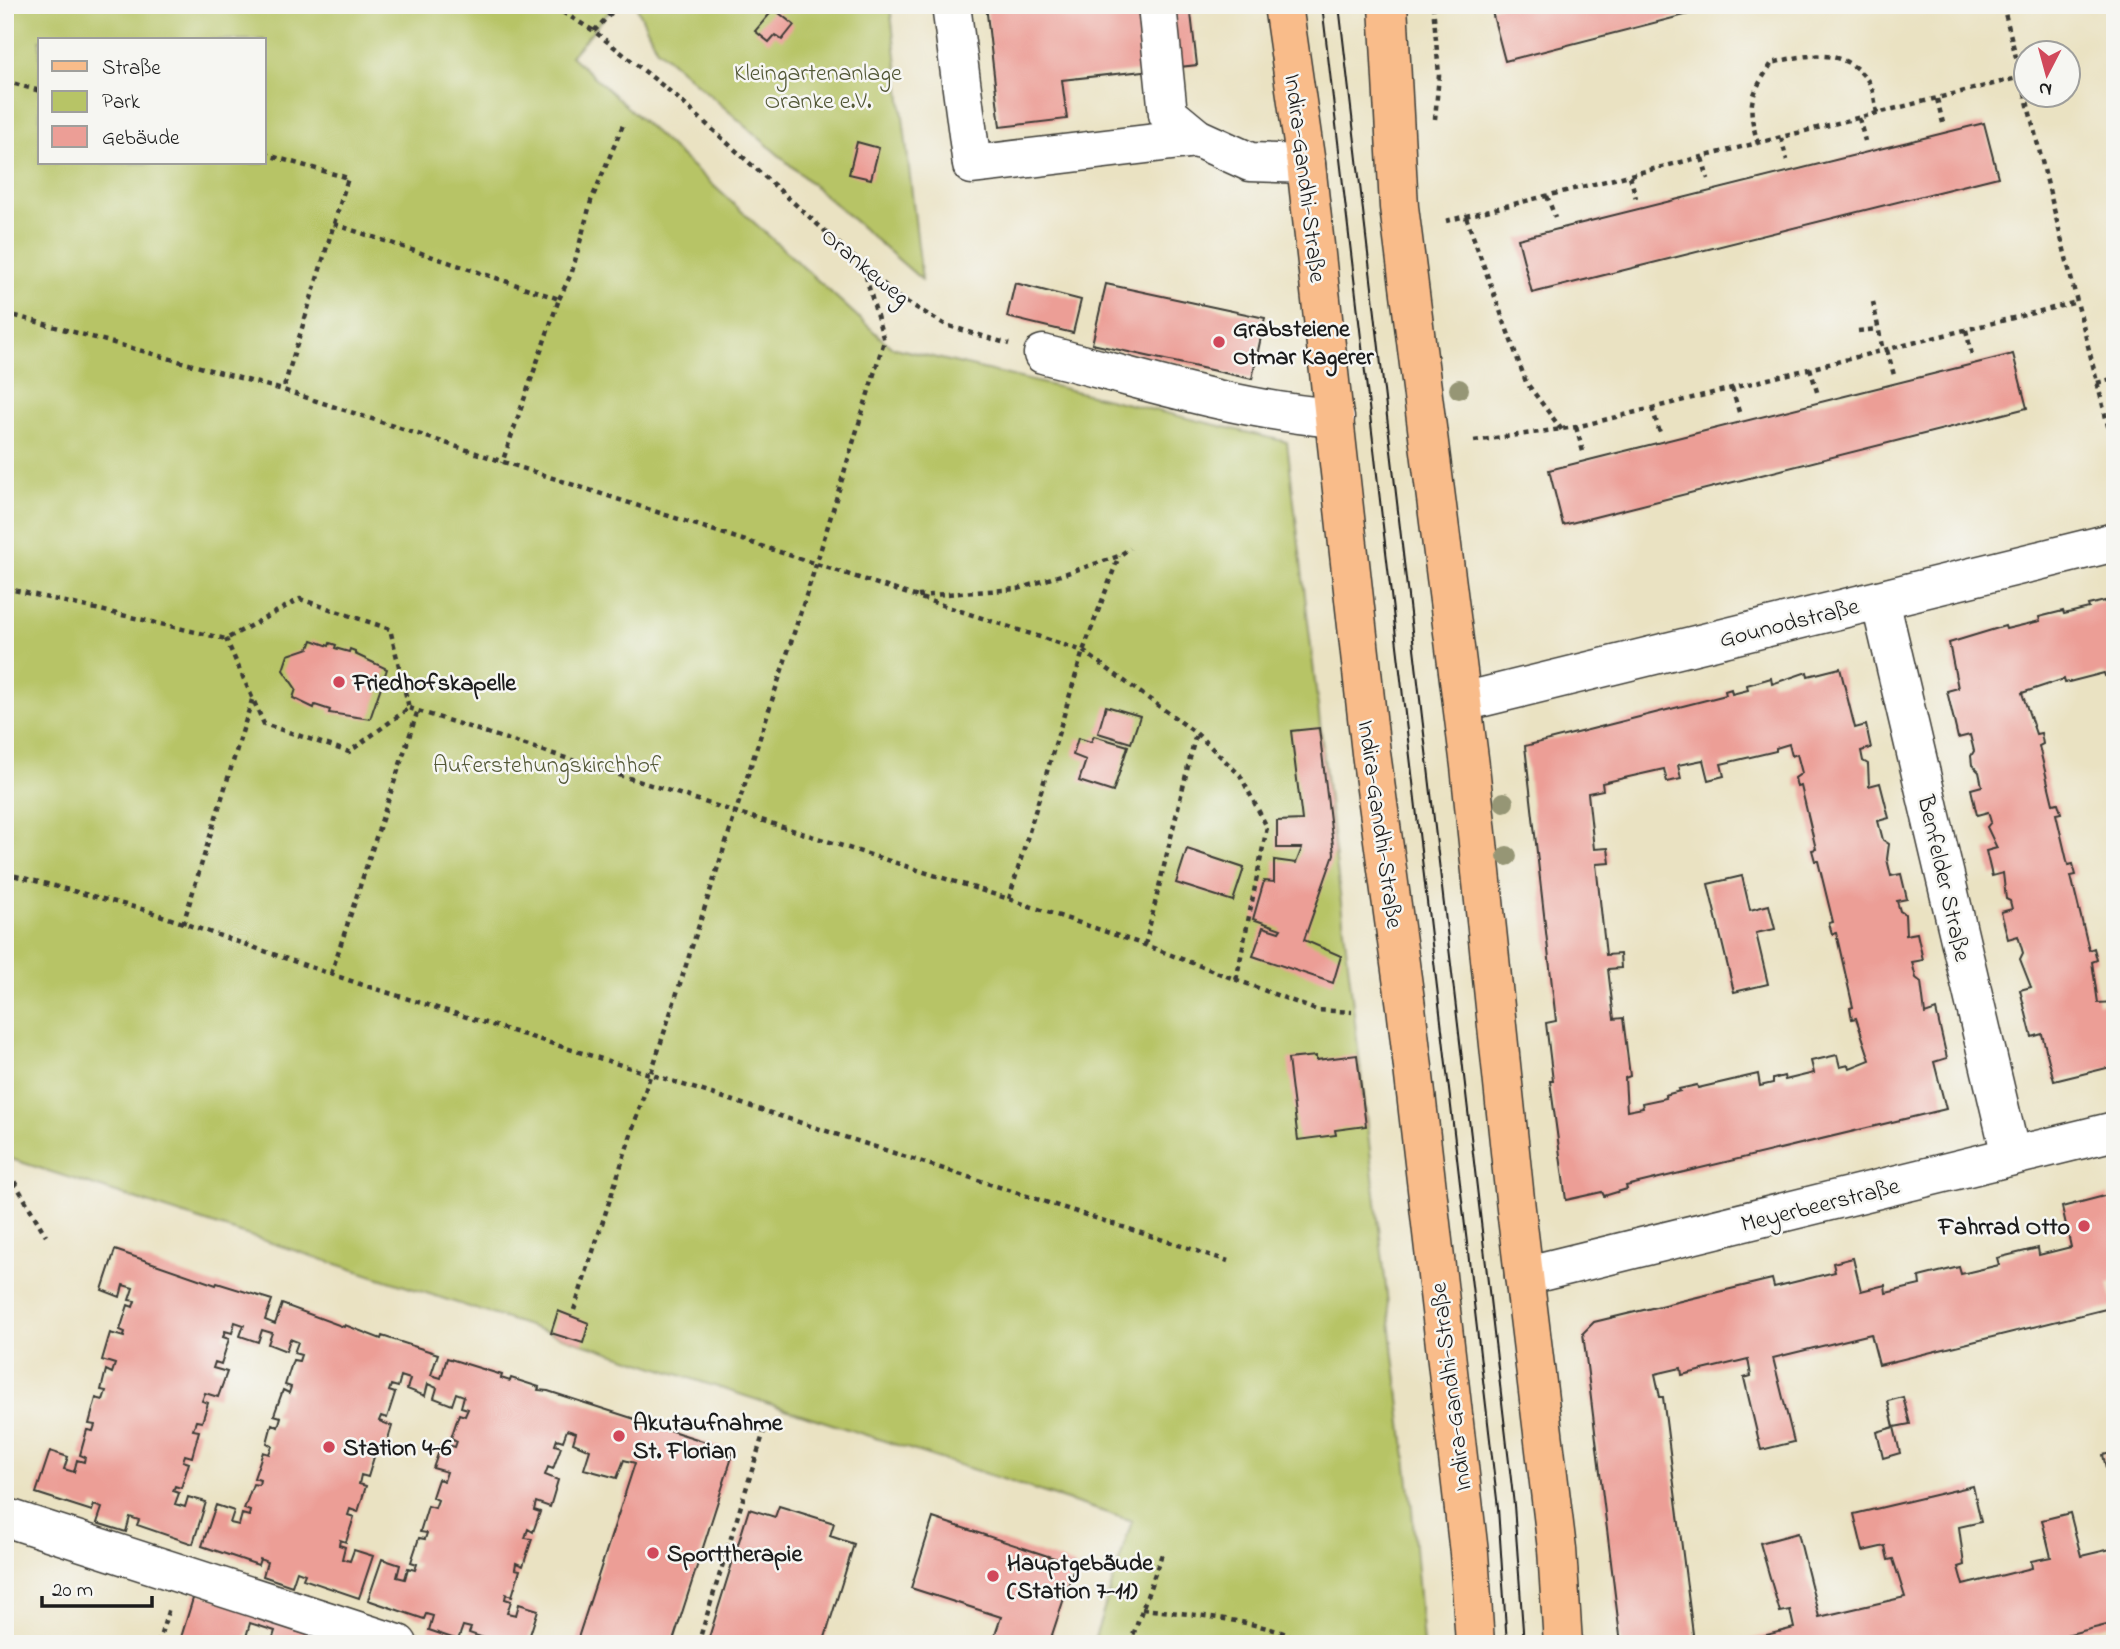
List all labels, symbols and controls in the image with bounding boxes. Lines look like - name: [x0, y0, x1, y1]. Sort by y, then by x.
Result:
- legend: [38, 38, 266, 164]
- north arrow: [2011, 38, 2082, 108]
- text: Straße: [102, 54, 161, 84]
- park label: Kleingartenanlage Oranke e.V.: [734, 57, 902, 120]
- street label: Indira-Gandhi-Straße: [1273, 72, 1334, 285]
- text: N: [2038, 74, 2053, 103]
- text: Park: [102, 88, 141, 118]
- text: Gebäude: [102, 124, 180, 154]
- street label: Orankeweg: [812, 220, 916, 316]
- place label: Grabsteiene Otmar Kagerer: [1233, 313, 1374, 377]
- marker: Grabsteiene Otmar Kagerer: [1211, 334, 1227, 350]
- street label: Gounodstraße: [1716, 590, 1863, 659]
- place label: Friedhofskapelle: [352, 667, 517, 702]
- marker: Friedhofskapelle: [331, 674, 347, 690]
- street label: Indira-Gandhi-Straße: [1347, 718, 1410, 931]
- park label: Auferstehungskirchhof: [433, 749, 662, 784]
- street label: Benfelder Straße: [1906, 791, 1979, 965]
- street label: Meyerbeerstraße: [1738, 1170, 1904, 1244]
- place label: Fahrrad Otto: [1937, 1211, 2070, 1246]
- marker: Fahrrad Otto: [2076, 1218, 2092, 1234]
- street label: Indira-Gandhi-Straße: [1422, 1280, 1483, 1493]
- place label: Akutaufnahme St. Florian: [633, 1407, 784, 1470]
- marker: Akutaufnahme St. Florian: [611, 1428, 627, 1444]
- place label: Station 4-6: [343, 1432, 452, 1467]
- marker: Station 4-6: [321, 1439, 337, 1455]
- place label: Sporttherapie: [667, 1538, 803, 1573]
- marker: Sporttherapie: [645, 1545, 661, 1561]
- place label: Hauptgebäude (Station 7-11): [1007, 1547, 1154, 1610]
- scale bar: [42, 1565, 152, 1609]
- marker: Hauptgebäude (Station 7-11): [985, 1568, 1001, 1584]
- text: 20 m: [52, 1576, 93, 1606]

